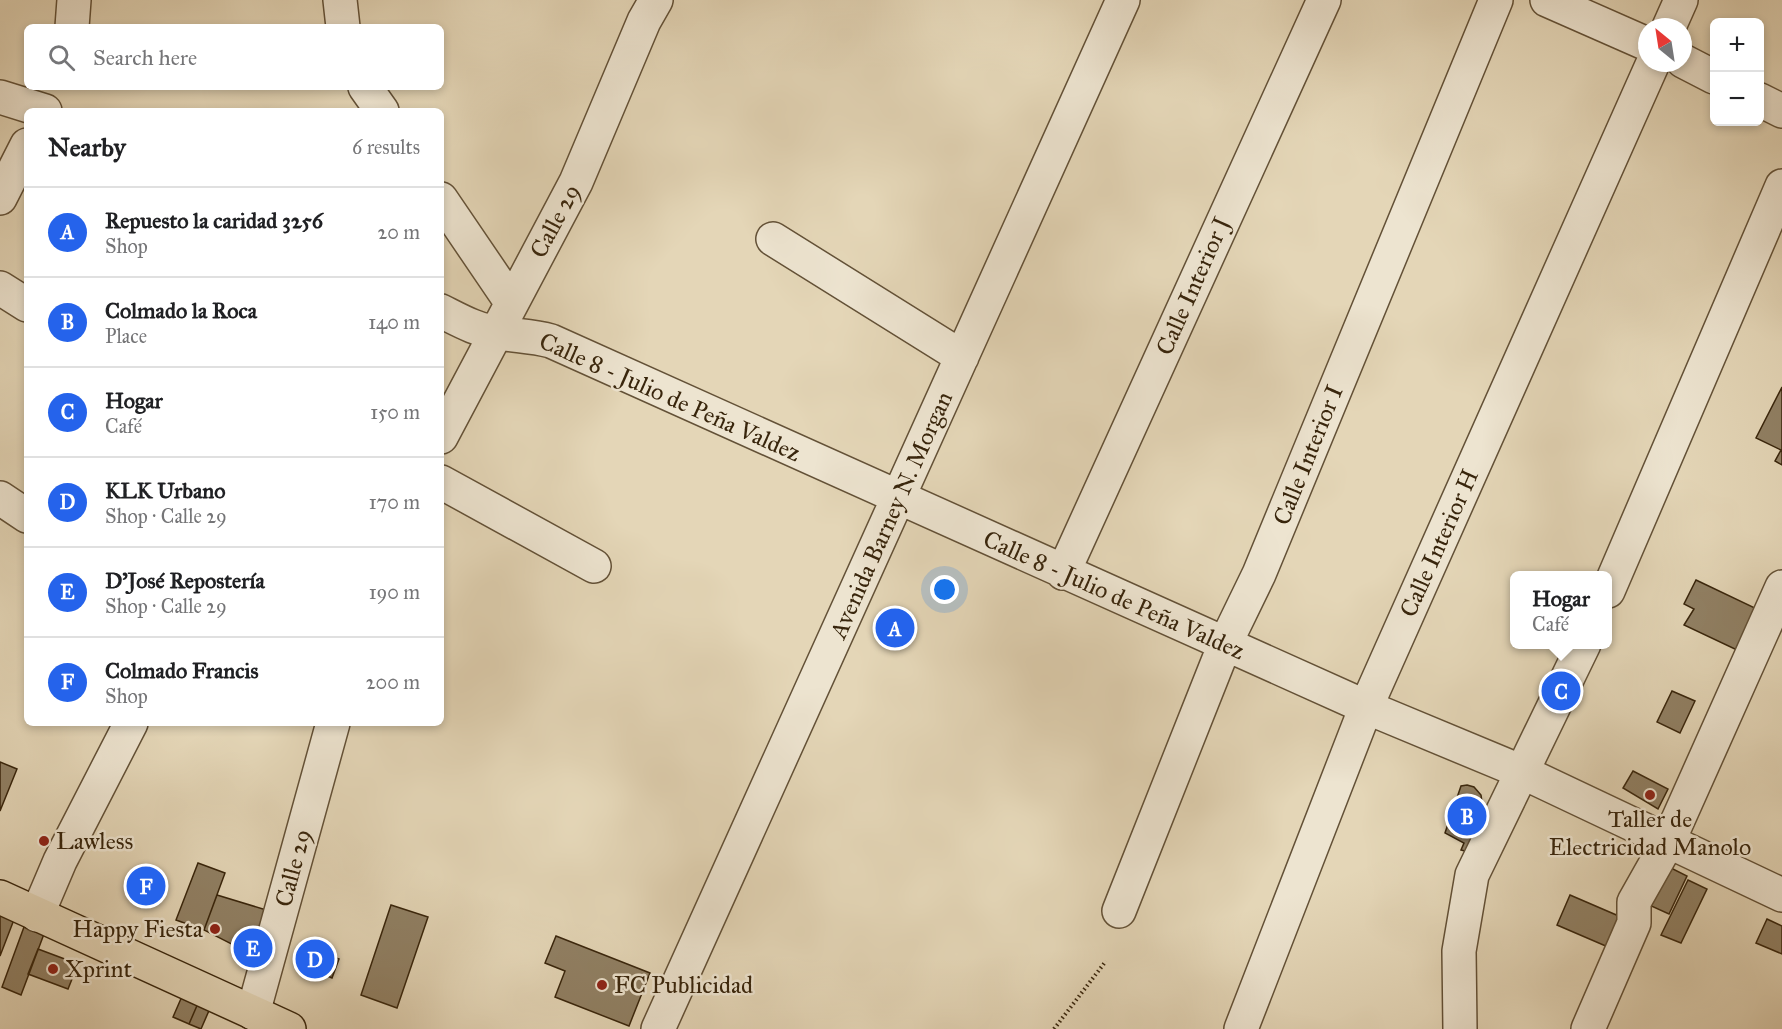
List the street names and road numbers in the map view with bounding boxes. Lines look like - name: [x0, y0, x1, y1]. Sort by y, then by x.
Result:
- street label: Calle 29: [523, 179, 587, 263]
- street label: Calle Interior J: [1149, 212, 1237, 360]
- street label: Calle 8 - Julio de Peña Valdez: [535, 326, 805, 468]
- street label: Calle Interior I: [1266, 381, 1350, 529]
- street label: Avenida Barney N. Morgan: [823, 387, 959, 643]
- street label: Calle Interior H: [1393, 464, 1485, 622]
- street label: Calle 8 - Julio de Peña Valdez: [979, 524, 1249, 666]
- street label: Calle 29: [268, 826, 318, 910]

